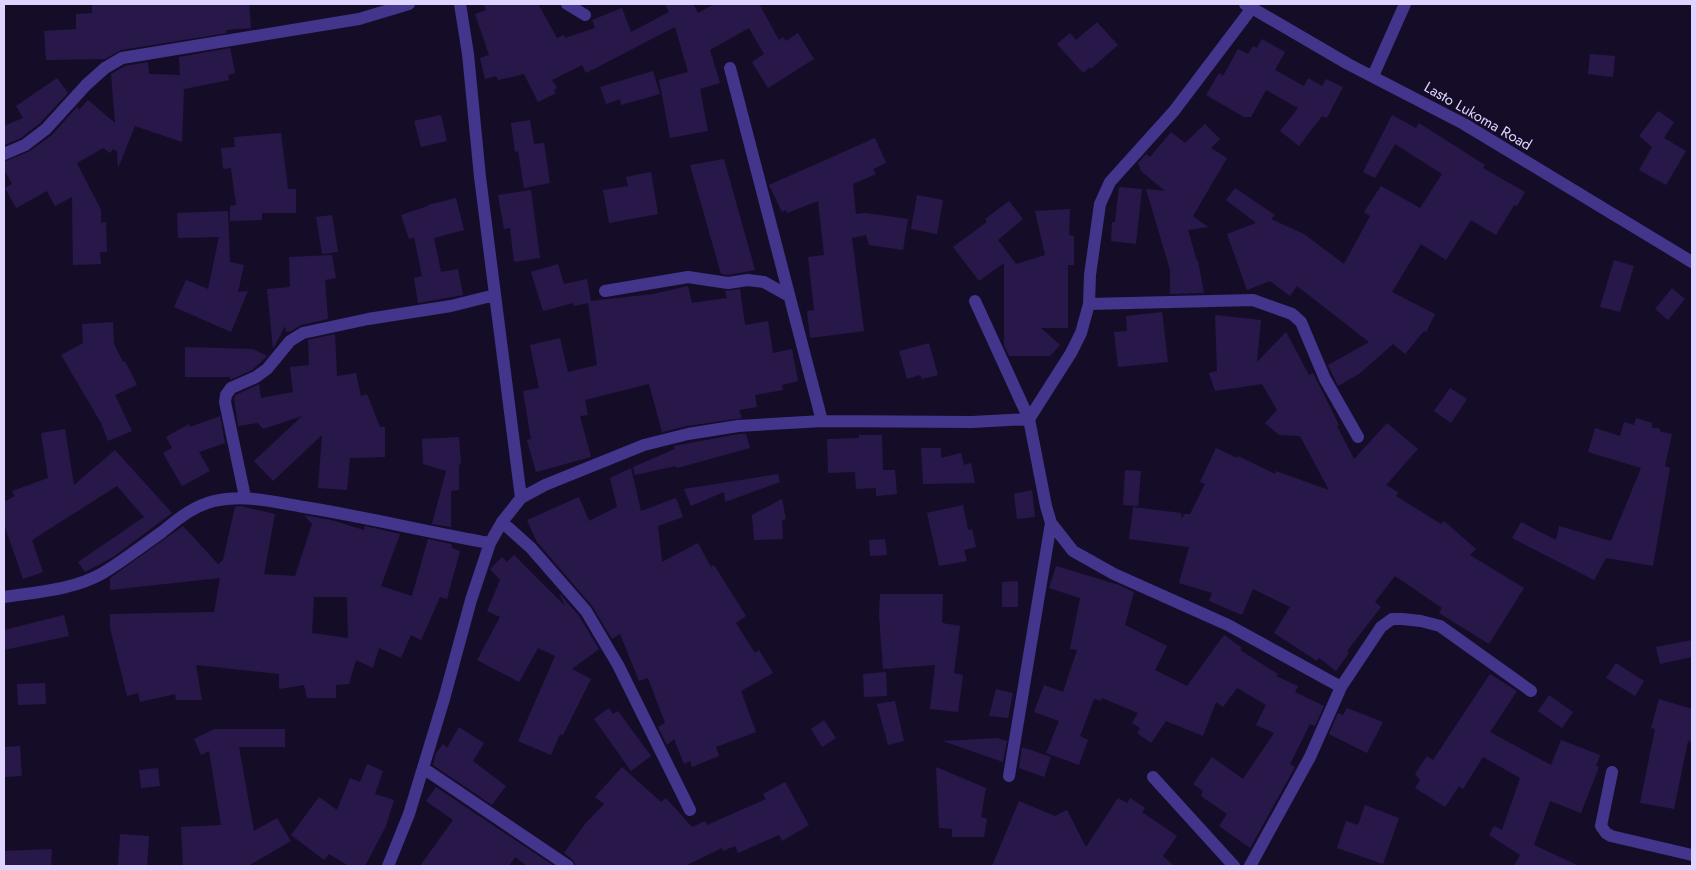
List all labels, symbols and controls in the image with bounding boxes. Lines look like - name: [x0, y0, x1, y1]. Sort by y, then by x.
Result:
- street label: Lasto Lukoma Road: [1420, 76, 1536, 156]

